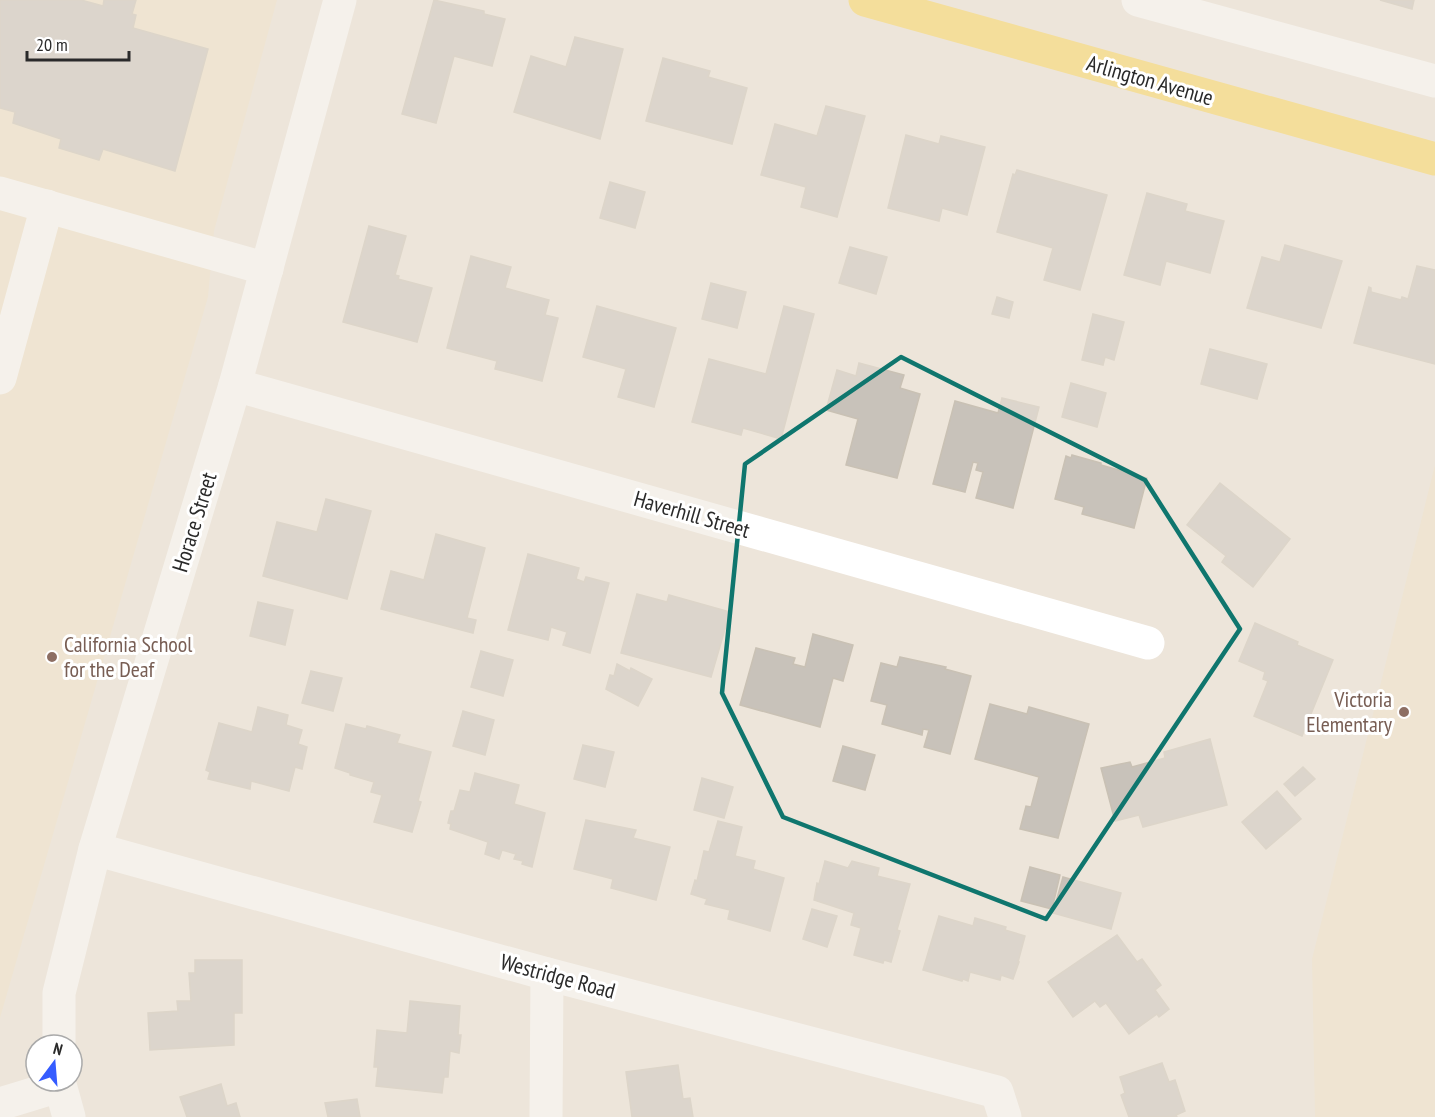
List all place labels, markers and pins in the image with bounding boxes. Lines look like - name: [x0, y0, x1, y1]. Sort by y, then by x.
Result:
- place label: California School for the Deaf: [64, 630, 193, 683]
- marker: California School for the Deaf: [45, 650, 59, 664]
- place label: Victoria Elementary: [1306, 685, 1393, 738]
- marker: Victoria Elementary: [1397, 705, 1411, 719]

